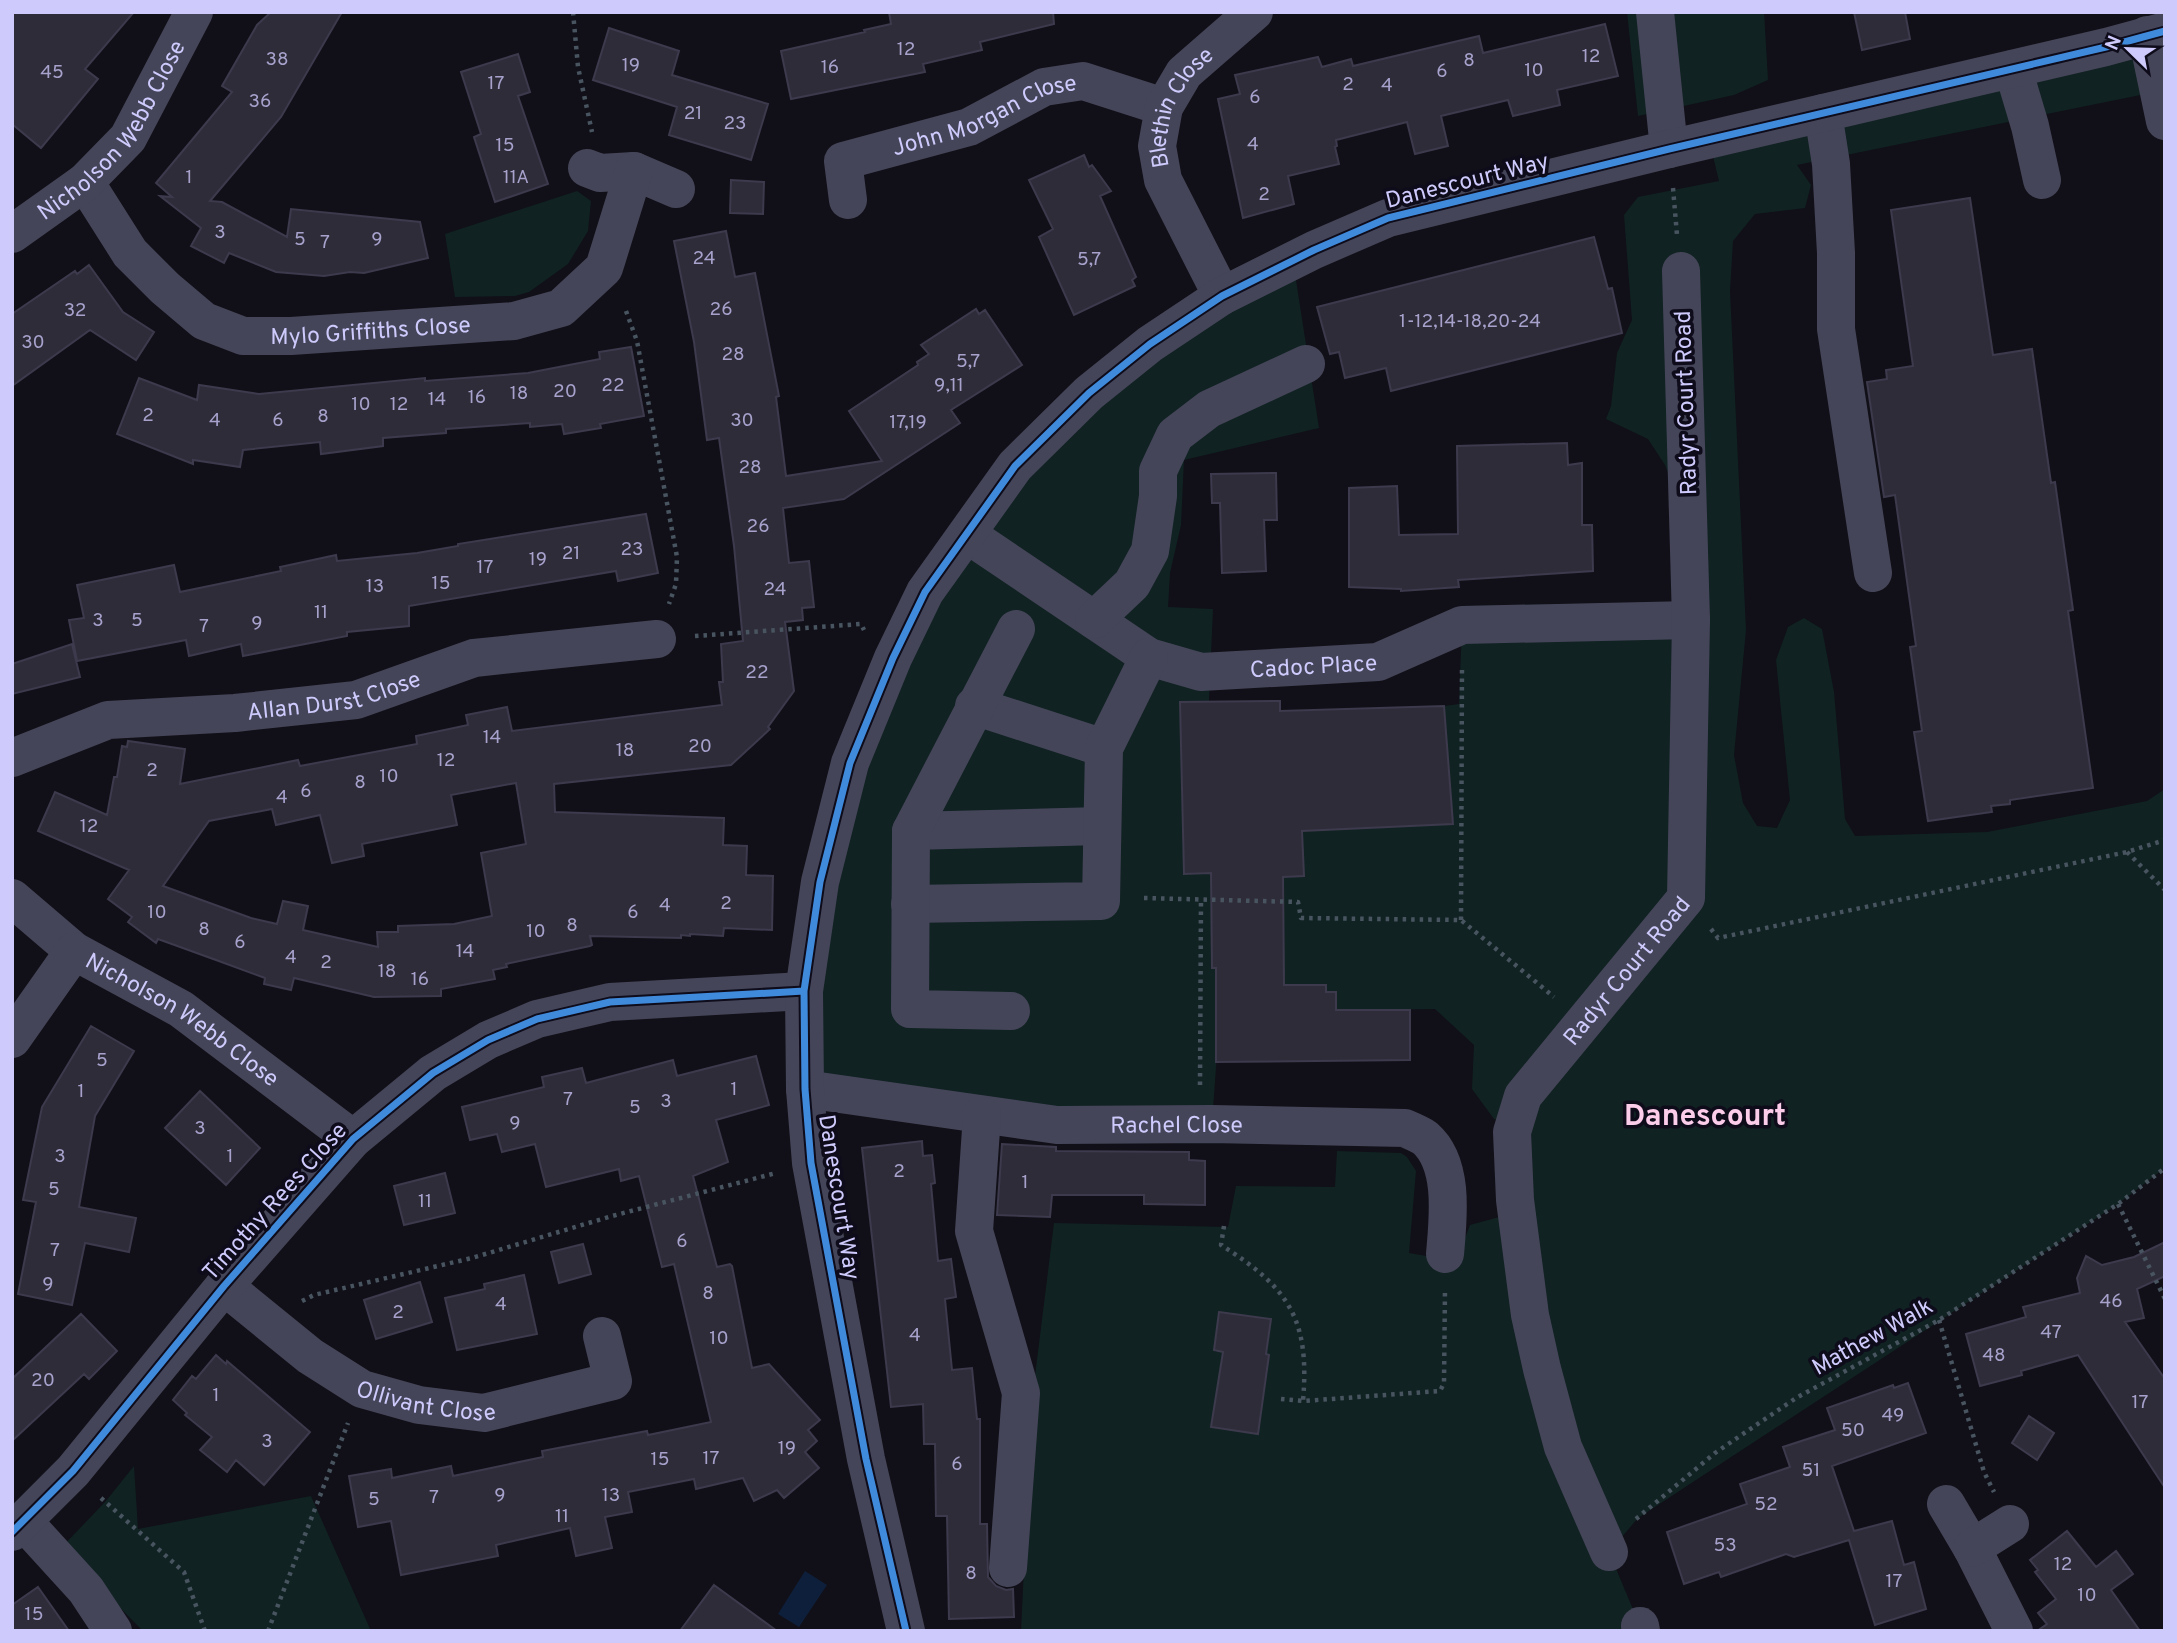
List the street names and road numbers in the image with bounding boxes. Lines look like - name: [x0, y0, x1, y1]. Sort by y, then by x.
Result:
- street label: Nicholson Webb Close: [33, 36, 194, 228]
- street label: Blethin Close: [1145, 42, 1221, 170]
- street label: John Morgan Close: [889, 70, 1079, 164]
- street label: Danescourt Way: [1383, 148, 1552, 217]
- street label: Radyr Court Road: [1670, 310, 1705, 496]
- street label: Mylo Griffiths Close: [270, 312, 472, 353]
- street label: Cadoc Place: [1249, 650, 1378, 686]
- street label: Allan Durst Close: [246, 666, 425, 729]
- street label: Radyr Court Road: [1558, 891, 1698, 1053]
- street label: Nicholson Webb Close: [79, 948, 284, 1095]
- street label: Rachel Close: [1110, 1112, 1243, 1142]
- street label: Danescourt Way: [810, 1113, 865, 1282]
- street label: Timothy Rees Close: [197, 1118, 354, 1288]
- street label: Mathew Walk: [1808, 1293, 1939, 1383]
- street label: Ollivant Close: [352, 1376, 499, 1430]

